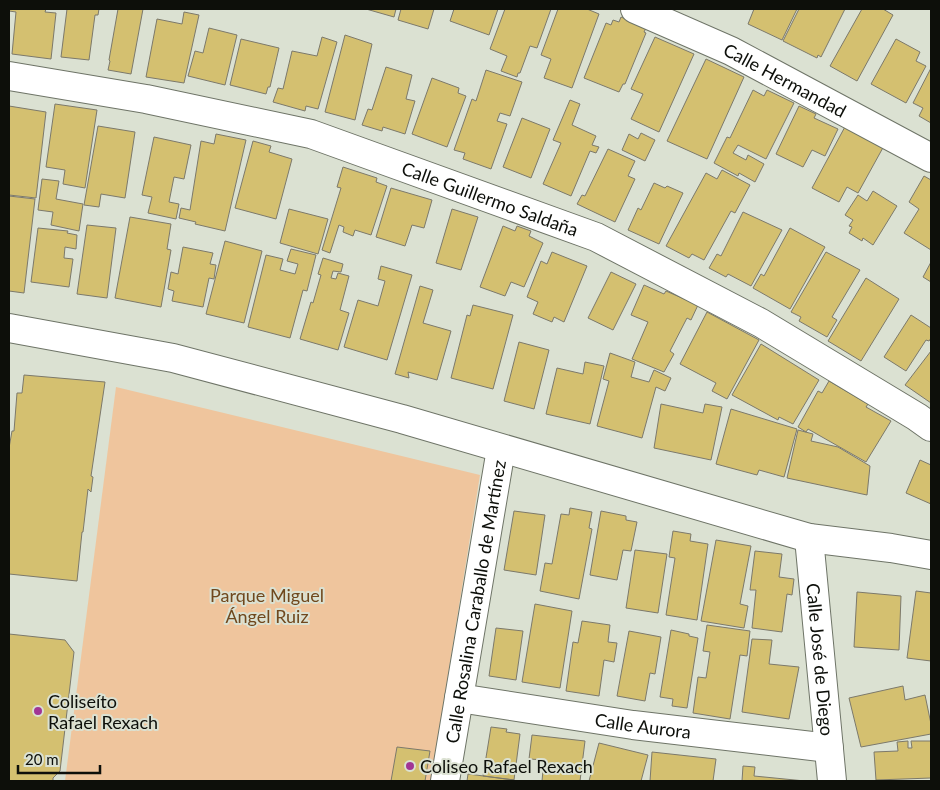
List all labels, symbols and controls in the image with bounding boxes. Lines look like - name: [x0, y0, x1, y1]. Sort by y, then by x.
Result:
- street label: Calle Hermandad: [720, 38, 850, 122]
- street label: Calle Guillermo Saldaña: [399, 157, 581, 241]
- street label: Calle Rosalina Caraballo de Martínez: [441, 458, 510, 745]
- street label: Calle José de Diego: [802, 582, 839, 737]
- park label: Parque Miguel Ángel Ruiz: [210, 584, 324, 627]
- place label: Coliseíto Rafael Rexach: [48, 690, 158, 733]
- marker: Coliseíto Rafael Rexach: [32, 705, 44, 717]
- street label: Calle Aurora: [593, 708, 692, 743]
- scale bar: [18, 742, 100, 774]
- text: 20 m: [25, 750, 59, 768]
- place label: Coliseo Rafael Rexach: [420, 755, 593, 777]
- marker: Coliseo Rafael Rexach: [404, 760, 416, 772]

